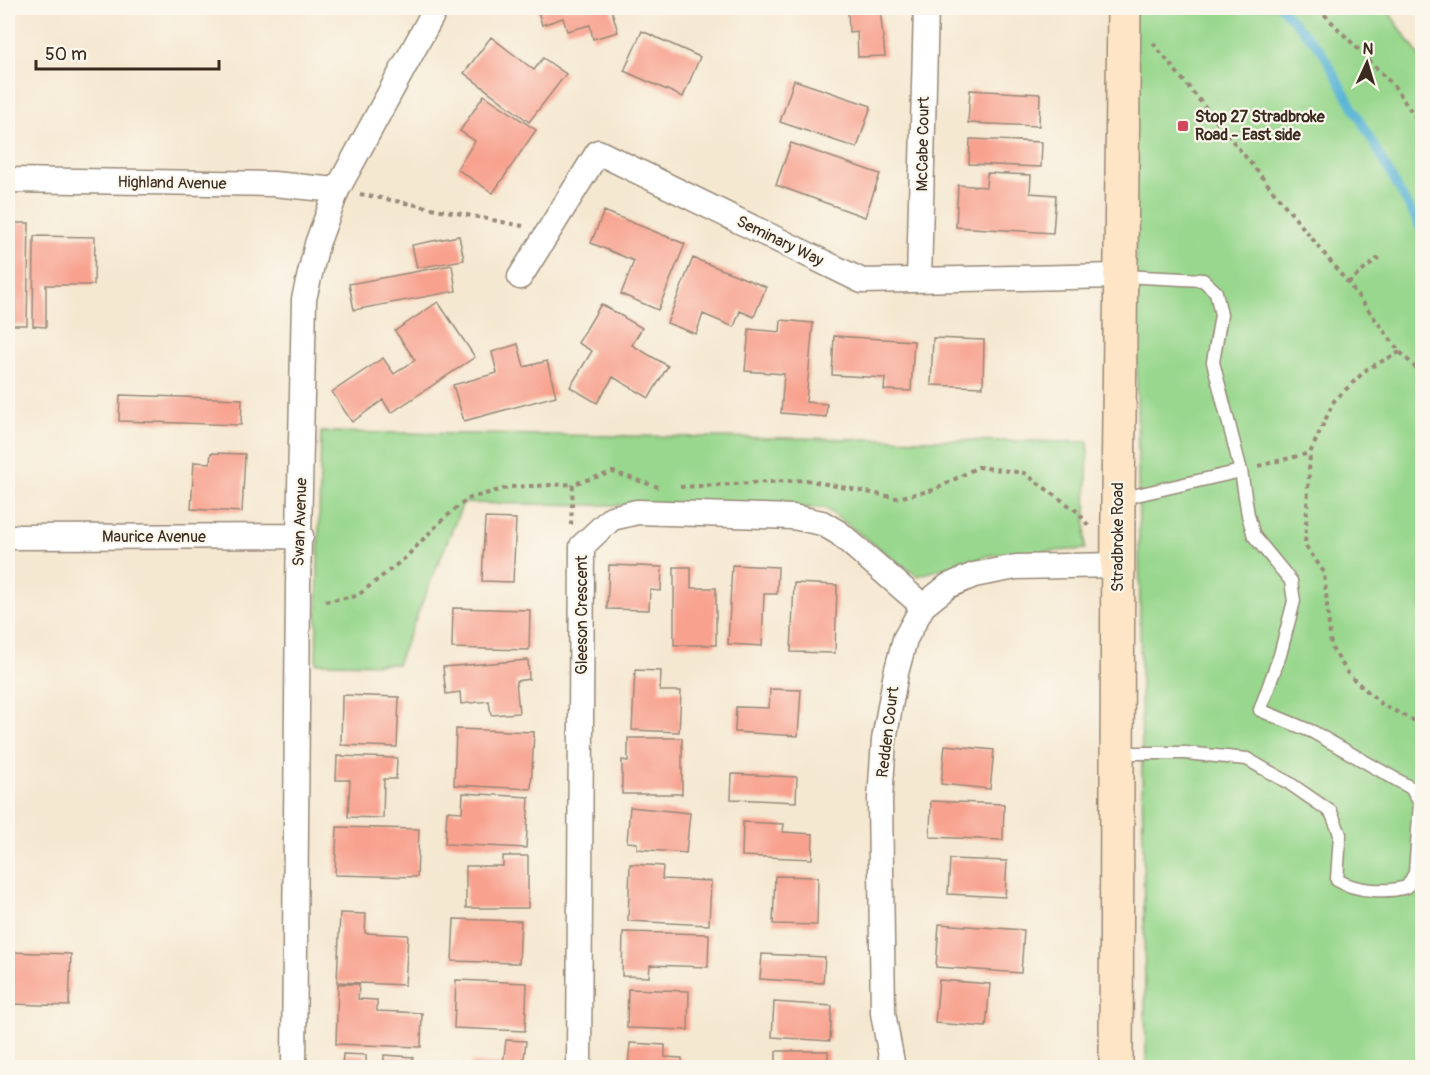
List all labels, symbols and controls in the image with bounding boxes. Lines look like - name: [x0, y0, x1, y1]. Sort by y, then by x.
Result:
- scale bar: [36, 33, 219, 71]
- north arrow: [1337, 33, 1397, 93]
- text: N: [1362, 39, 1374, 59]
- text: 50 m: [45, 43, 87, 66]
- street label: McCabe Court: [912, 96, 934, 192]
- place label: Stop 27 Stradbroke Road - East side: [1195, 107, 1326, 145]
- marker: Stop 27 Stradbroke Road - East side: [1176, 119, 1190, 133]
- street label: Highland Avenue: [117, 172, 227, 194]
- street label: Seminary Way: [733, 211, 827, 271]
- street label: Swan Avenue: [288, 477, 312, 567]
- street label: Stradbroke Road: [1108, 482, 1128, 592]
- street label: Maurice Avenue: [102, 527, 206, 547]
- street label: Gleeson Crescent: [572, 555, 592, 675]
- street label: Redden Court: [872, 685, 904, 779]

